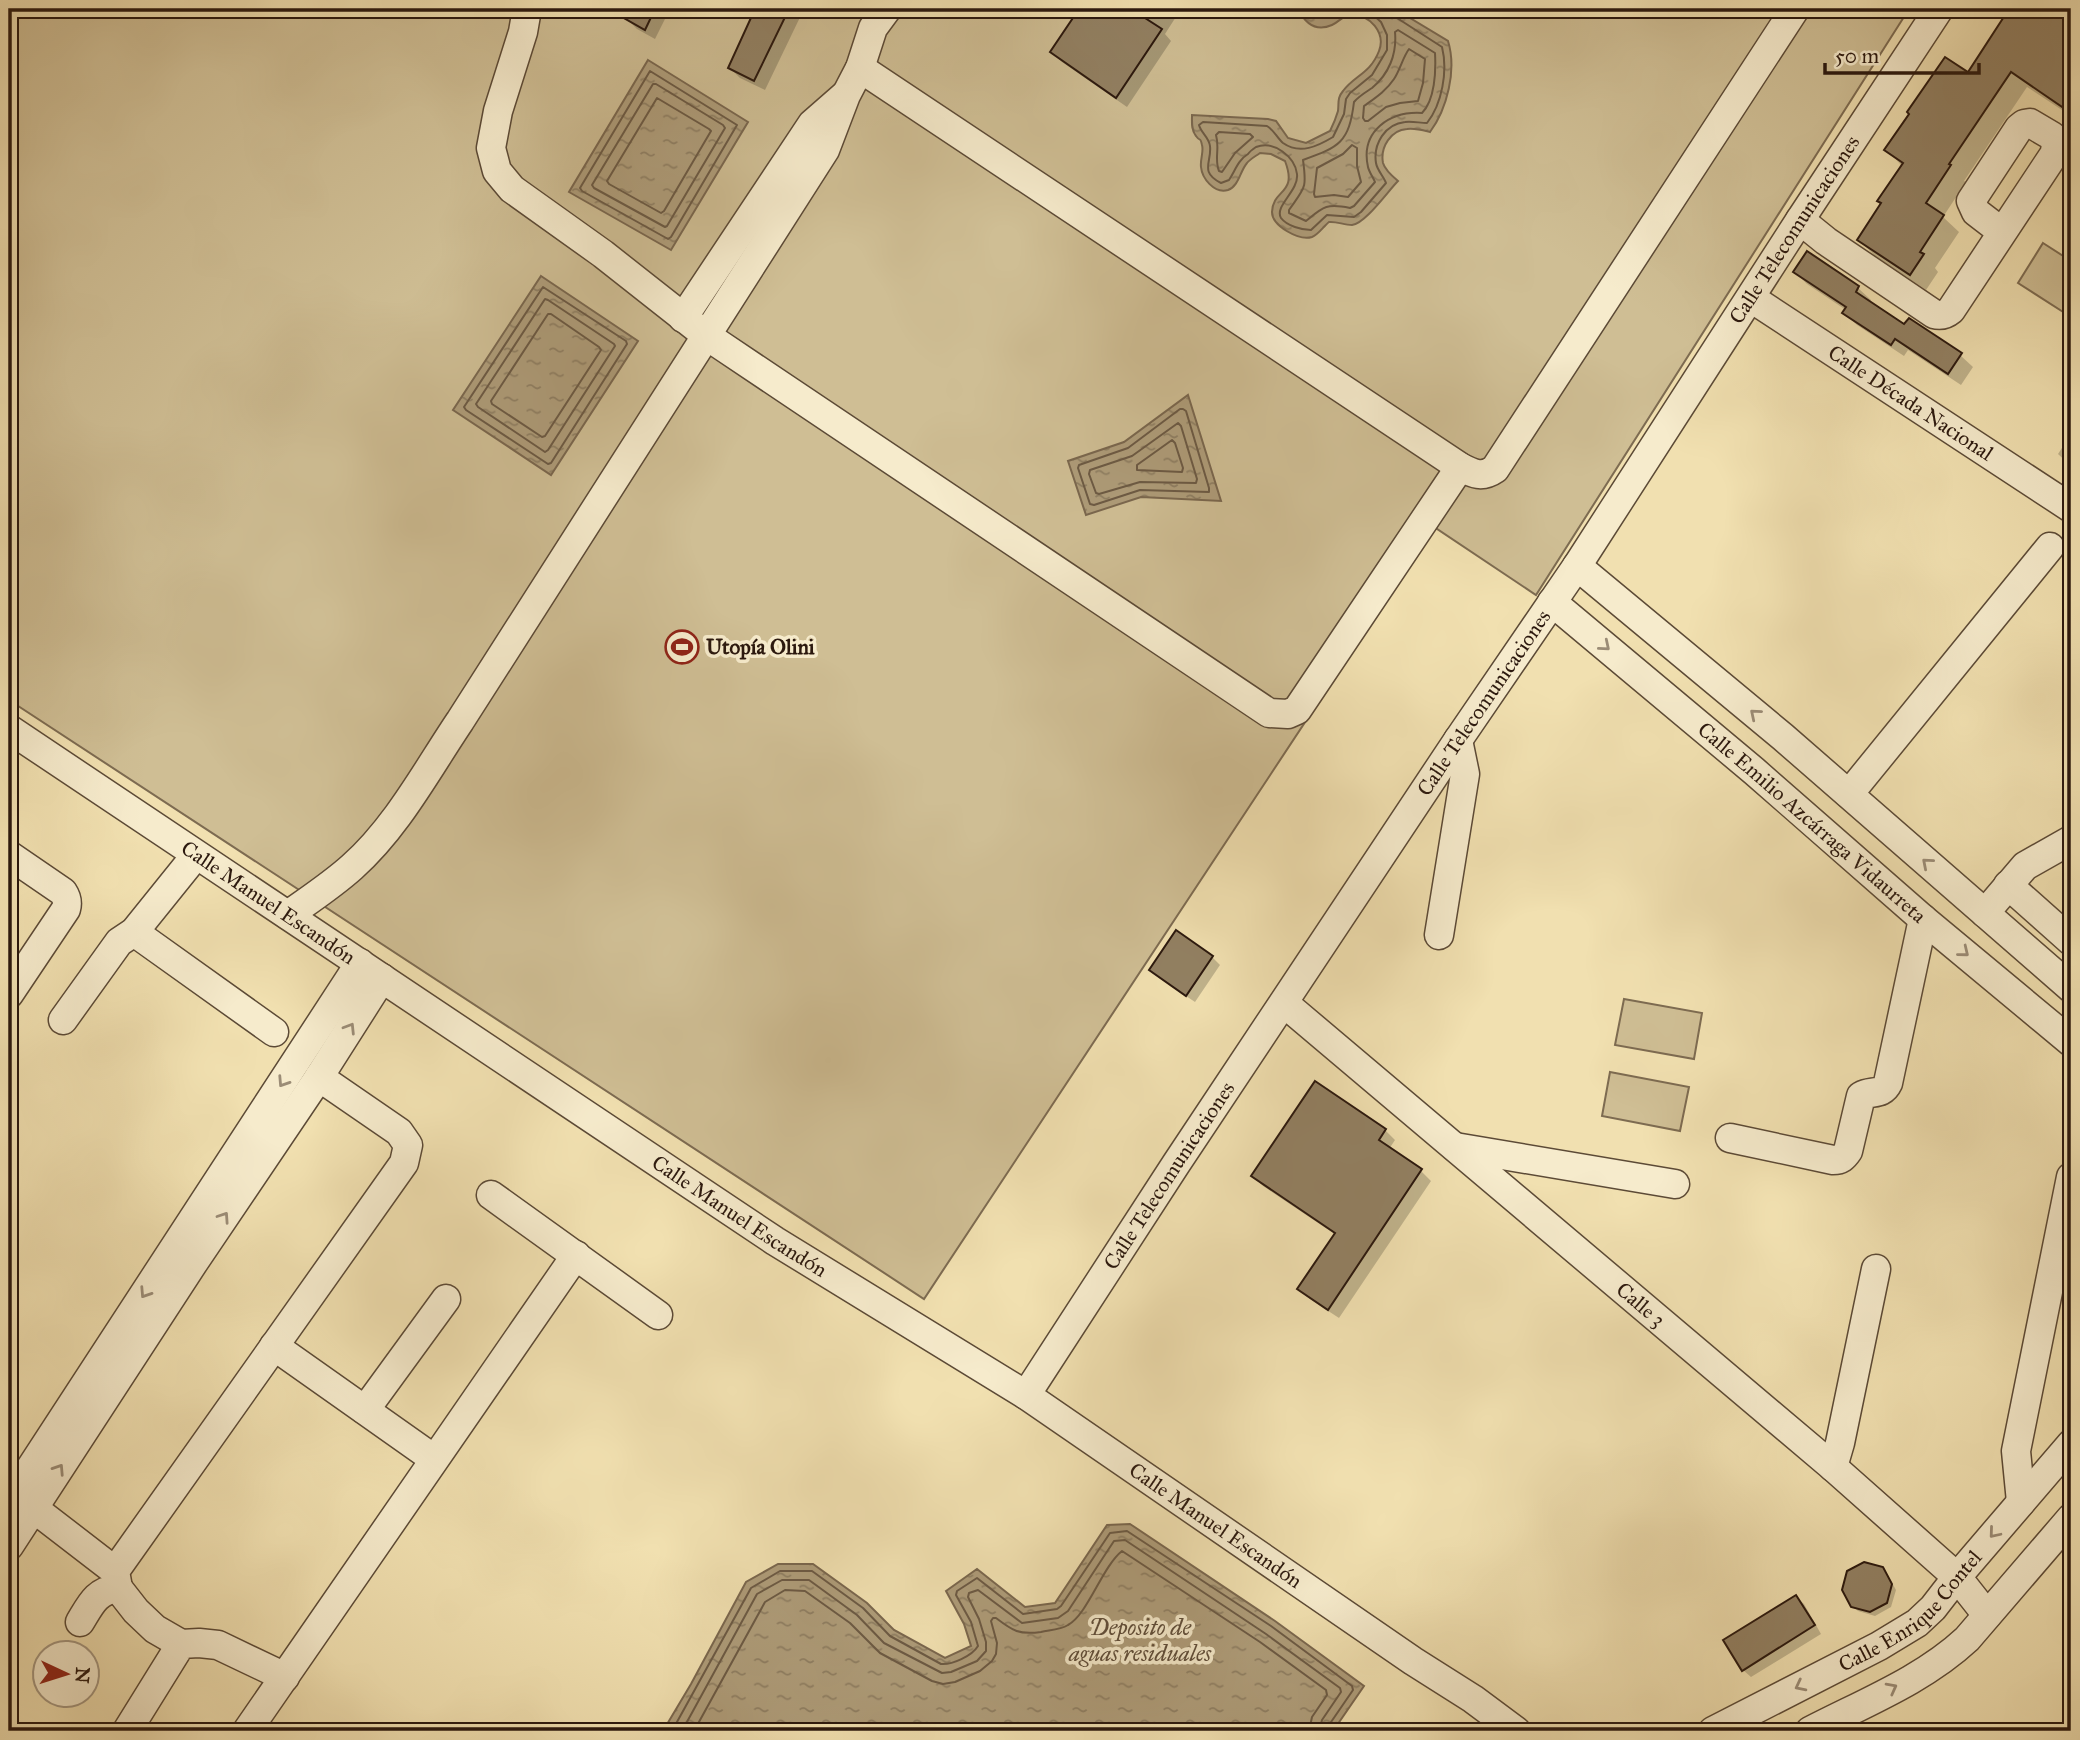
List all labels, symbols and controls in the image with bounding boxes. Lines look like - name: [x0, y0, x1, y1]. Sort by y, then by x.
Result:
- scale bar: [1825, 32, 1979, 76]
- text: 50 m: [1835, 43, 1880, 69]
- street label: Calle Telecomunicaciones: [1724, 130, 1865, 329]
- street label: Calle Década Nacional: [1823, 339, 1998, 467]
- street label: Calle Telecomunicaciones: [1411, 605, 1556, 801]
- sports icon: Utopía Olini: [663, 628, 701, 666]
- place label: Utopía Olini: [706, 634, 815, 660]
- one-way arrow: [1596, 638, 1609, 650]
- one-way arrow: [1750, 710, 1763, 722]
- street label: Calle Emilio Azcárraga Vidaurreta: [1692, 717, 1932, 929]
- street label: Calle Manuel Escandón: [176, 835, 361, 970]
- one-way arrow: [1923, 859, 1936, 871]
- one-way arrow: [1957, 944, 1969, 957]
- one-way arrow: [342, 1022, 355, 1035]
- one-way arrow: [279, 1074, 291, 1087]
- street label: Calle Telecomunicaciones: [1098, 1076, 1240, 1274]
- street label: Calle Manuel Escandón: [647, 1149, 832, 1283]
- one-way arrow: [216, 1212, 228, 1225]
- street label: Calle 3: [1611, 1276, 1671, 1333]
- one-way arrow: [141, 1285, 153, 1298]
- street label: Calle Manuel Escandón: [1124, 1457, 1307, 1594]
- one-way arrow: [51, 1463, 64, 1476]
- one-way arrow: [1990, 1524, 2002, 1537]
- street label: Calle Enrique Contel: [1834, 1545, 1987, 1678]
- water label: Deposito de aguas residuales: [1068, 1613, 1211, 1667]
- north arrow: [32, 1638, 102, 1708]
- text: N: [70, 1666, 94, 1684]
- one-way arrow: [1795, 1678, 1807, 1692]
- one-way arrow: [1885, 1683, 1898, 1697]

